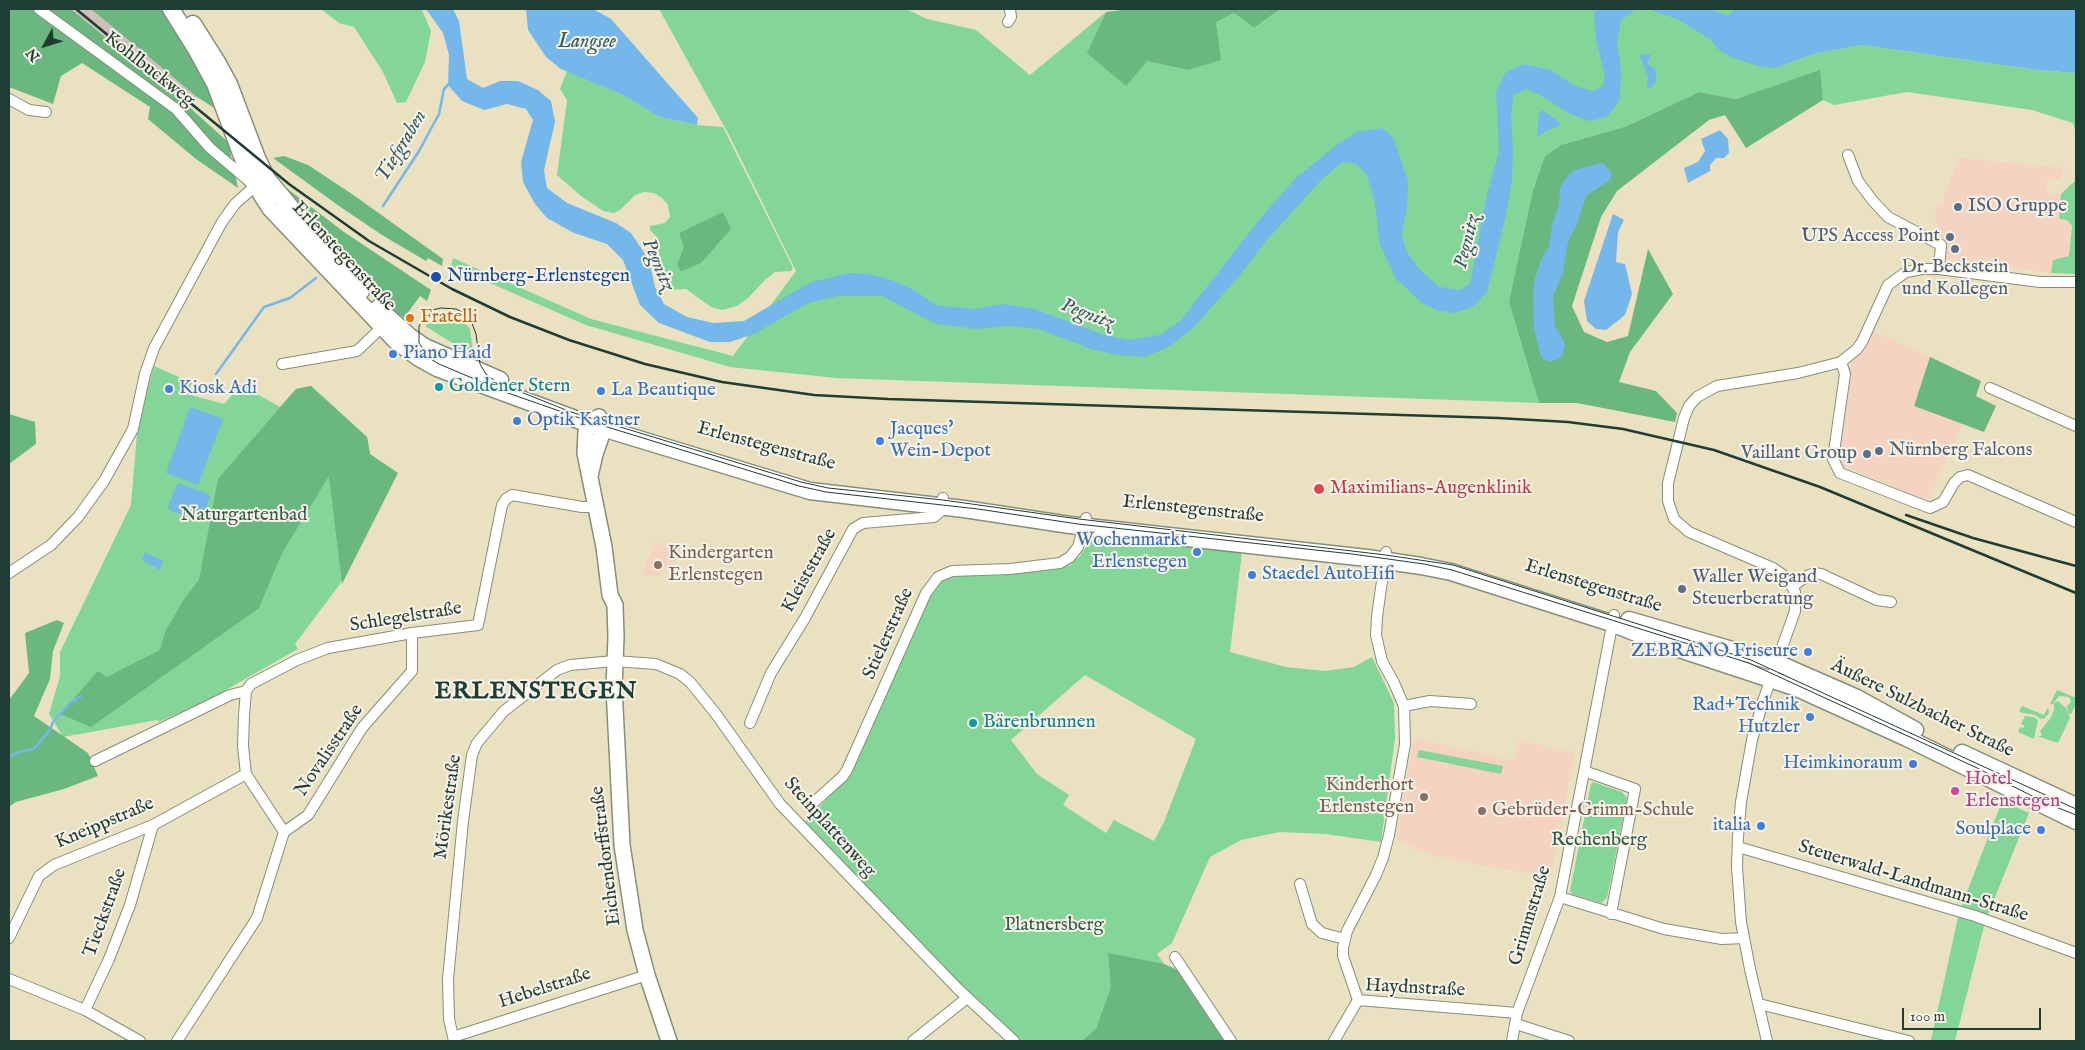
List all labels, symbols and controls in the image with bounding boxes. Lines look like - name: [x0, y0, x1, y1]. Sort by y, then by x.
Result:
- north arrow: [20, 20, 70, 70]
- street label: Kohlbuckweg: [99, 28, 199, 112]
- water label: Langsee: [558, 31, 616, 55]
- text: N: [23, 44, 44, 65]
- water label: Tiefgraben: [371, 106, 433, 188]
- place label: ISO Gruppe: [1968, 196, 2067, 218]
- street label: Erlenstegenstraße: [286, 197, 400, 317]
- marker: ISO Gruppe: [1952, 201, 1964, 213]
- water label: Pegnitz: [1450, 213, 1486, 271]
- place label: UPS Access Point: [1801, 226, 1940, 248]
- marker: UPS Access Point: [1944, 231, 1956, 243]
- water label: Pegnitz: [635, 235, 679, 295]
- marker: Dr. Beckstein und Kollegen: [1949, 243, 1961, 255]
- place label: Dr. Beckstein und Kollegen: [1902, 257, 2008, 301]
- place label: Nürnberg-Erlenstegen: [447, 266, 630, 288]
- marker: Nürnberg-Erlenstegen: [429, 270, 443, 284]
- water label: Pegnitz: [1057, 294, 1117, 336]
- place label: Fratelli: [420, 307, 478, 329]
- marker: Fratelli: [404, 312, 416, 324]
- place label: Piano Haid: [403, 343, 491, 365]
- marker: Piano Haid: [387, 348, 399, 360]
- place label: Goldener Stern: [449, 376, 570, 398]
- place label: Kiosk Adi: [179, 378, 257, 400]
- place label: La Beautique: [611, 380, 716, 402]
- marker: Goldener Stern: [433, 381, 445, 393]
- marker: Kiosk Adi: [163, 383, 175, 395]
- marker: La Beautique: [595, 385, 607, 397]
- place label: Optik Kastner: [527, 410, 640, 432]
- marker: Optik Kastner: [511, 415, 523, 427]
- street label: Erlenstegenstraße: [694, 418, 838, 476]
- place label: Jacques' Wein-Depot: [890, 419, 991, 463]
- marker: Jacques' Wein-Depot: [874, 435, 886, 447]
- place label: Nürnberg Falcons: [1889, 440, 2032, 462]
- place label: Vaillant Group: [1741, 443, 1857, 465]
- marker: Nürnberg Falcons: [1873, 445, 1885, 457]
- marker: Vaillant Group: [1861, 448, 1873, 460]
- place label: Maximilians-Augenklinik: [1330, 478, 1532, 500]
- marker: Maximilians-Augenklinik: [1312, 482, 1326, 496]
- street label: Erlenstegenstraße: [1121, 491, 1265, 529]
- park label: Naturgartenbad: [181, 505, 307, 527]
- street label: Kleiststraße: [778, 525, 842, 617]
- place label: Wochenmarkt Erlenstegen: [1076, 530, 1187, 574]
- place label: Kindergarten Erlenstegen: [668, 543, 774, 587]
- marker: Wochenmarkt Erlenstegen: [1191, 546, 1203, 558]
- street label: Erlenstegenstraße: [1522, 555, 1664, 619]
- marker: Kindergarten Erlenstegen: [652, 559, 664, 571]
- place label: Staedel AutoHifi: [1262, 564, 1395, 586]
- place label: Waller Weigand Steuerberatung: [1692, 567, 1817, 611]
- marker: Staedel AutoHifi: [1246, 569, 1258, 581]
- marker: Waller Weigand Steuerberatung: [1676, 583, 1688, 595]
- street label: Stielerstraße: [859, 585, 919, 683]
- street label: Schlegelstraße: [348, 598, 464, 638]
- place label: ZEBRANO Friseure: [1631, 641, 1798, 663]
- marker: ZEBRANO Friseure: [1802, 646, 1814, 658]
- street label: Äußere Sulzbacher Straße: [1827, 655, 2017, 763]
- district label: ERLENSTEGEN: [433, 679, 639, 707]
- place label: Rad+Technik Hutzler: [1692, 695, 1800, 739]
- street label: Novalisstraße: [291, 701, 369, 801]
- marker: Rad+Technik Hutzler: [1804, 711, 1816, 723]
- place label: Bärenbrunnen: [983, 712, 1096, 734]
- marker: Bärenbrunnen: [967, 717, 979, 729]
- street label: Mörikestraße: [430, 753, 468, 861]
- place label: Heimkinoraum: [1783, 753, 1903, 775]
- marker: Heimkinoraum: [1907, 758, 1919, 770]
- place label: Hotel Erlenstegen: [1965, 769, 2060, 813]
- street label: Steinplattenweg: [778, 773, 880, 883]
- place label: Kinderhort Erlenstegen: [1319, 775, 1414, 819]
- street label: Eichendorffstraße: [587, 785, 627, 927]
- marker: Hotel Erlenstegen: [1949, 785, 1961, 797]
- marker: Kinderhort Erlenstegen: [1418, 791, 1430, 803]
- street label: Kneippstraße: [52, 793, 158, 855]
- place label: Gebrüder-Grimm-Schule: [1492, 800, 1694, 822]
- marker: Gebrüder-Grimm-Schule: [1476, 805, 1488, 817]
- place label: italia: [1713, 815, 1751, 837]
- place label: Soulplace: [1956, 819, 2031, 841]
- marker: italia: [1755, 820, 1767, 832]
- marker: Soulplace: [2035, 824, 2047, 836]
- park label: Rechenberg: [1551, 830, 1647, 852]
- street label: Steuerwald-Landmann-Straße: [1795, 836, 2031, 928]
- street label: Grimmstraße: [1505, 863, 1557, 969]
- street label: Tieckstraße: [79, 866, 133, 960]
- park label: Platnersberg: [1004, 915, 1104, 937]
- street label: Hebelstraße: [496, 963, 594, 1015]
- street label: Haydnstraße: [1364, 975, 1466, 1003]
- scale bar: [1905, 998, 2044, 1030]
- text: 100 m: [1910, 1007, 1945, 1026]

